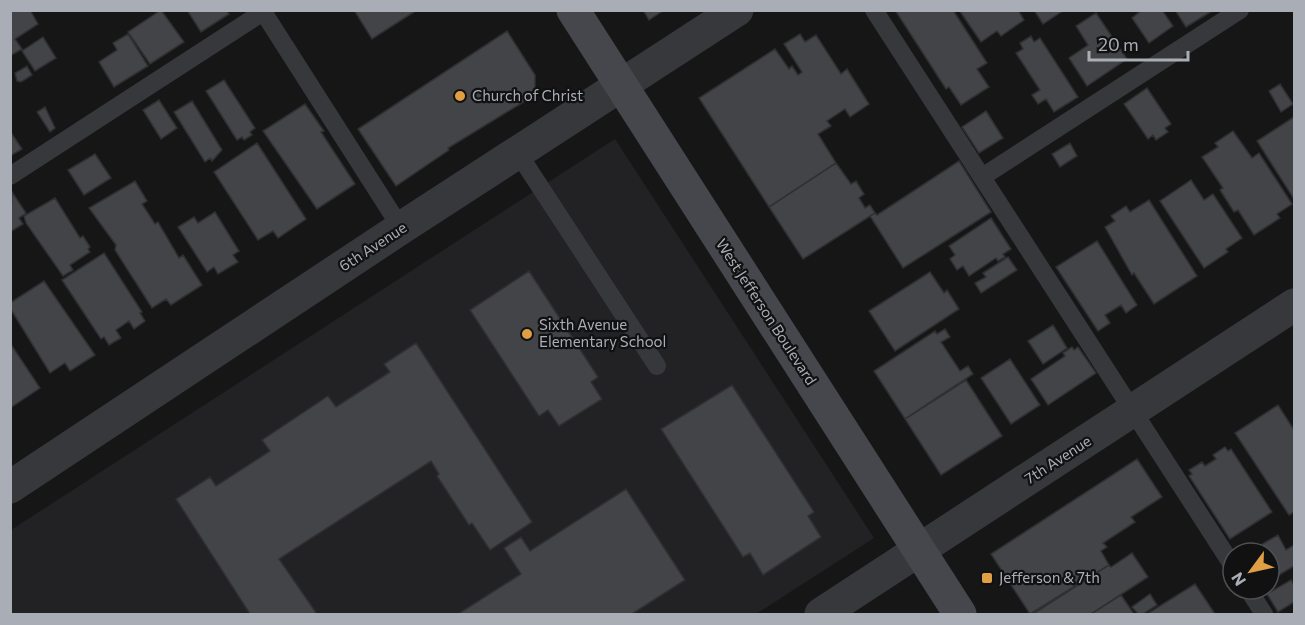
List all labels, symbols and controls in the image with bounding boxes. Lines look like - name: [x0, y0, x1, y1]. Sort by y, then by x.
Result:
- scale bar: [1089, 24, 1188, 62]
- text: 20 m: [1098, 33, 1139, 55]
- place label: Church of Christ: [472, 86, 583, 104]
- marker: Church of Christ: [453, 89, 467, 103]
- street label: 6th Avenue: [335, 218, 410, 275]
- street label: West Jefferson Boulevard: [713, 235, 821, 388]
- place label: Sixth Avenue Elementary School: [539, 315, 666, 350]
- marker: Sixth Avenue Elementary School: [520, 327, 534, 341]
- street label: 7th Avenue: [1021, 431, 1094, 487]
- north arrow: [1221, 541, 1281, 601]
- place label: Jefferson & 7th: [999, 568, 1100, 586]
- text: N: [1227, 569, 1249, 590]
- marker: Jefferson & 7th: [980, 571, 994, 585]

